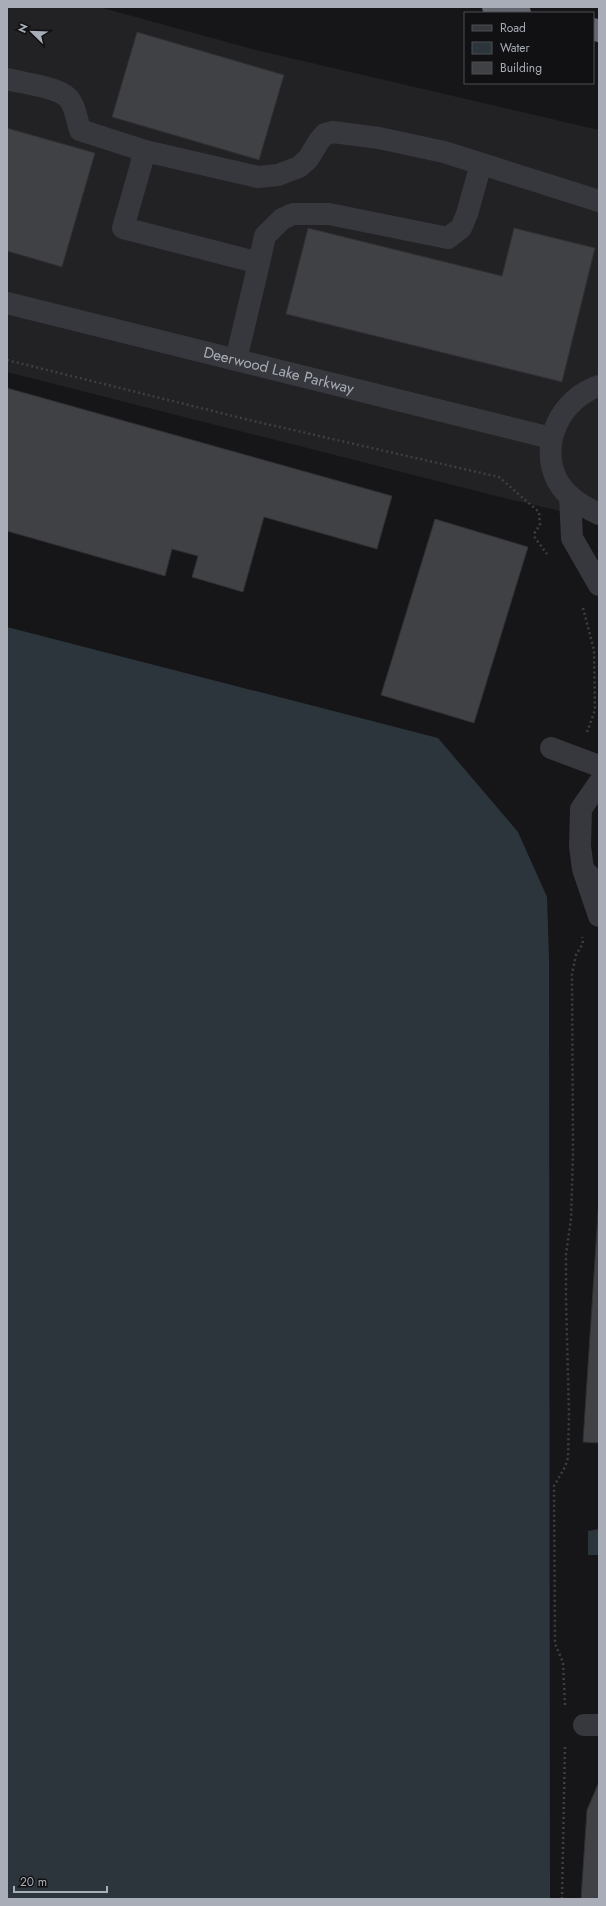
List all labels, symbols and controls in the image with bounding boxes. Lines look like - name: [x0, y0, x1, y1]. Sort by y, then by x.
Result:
- north arrow: [12, 12, 52, 52]
- legend: [464, 12, 594, 84]
- text: Road: [500, 19, 526, 37]
- text: N: [14, 21, 32, 35]
- text: Water: [500, 39, 531, 57]
- text: Building: [500, 59, 542, 77]
- street label: Deerwood Lake Parkway: [201, 341, 357, 400]
- scale bar: [14, 1868, 107, 1894]
- text: 20 m: [20, 1873, 47, 1891]

